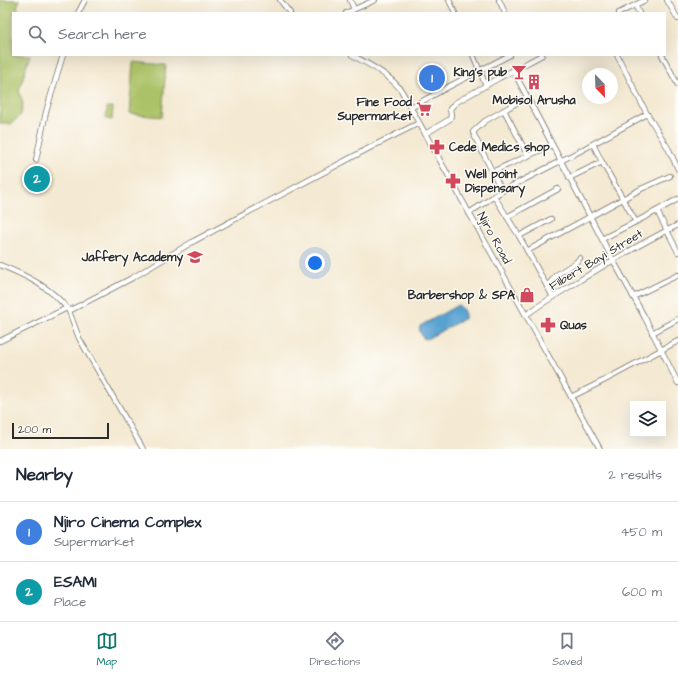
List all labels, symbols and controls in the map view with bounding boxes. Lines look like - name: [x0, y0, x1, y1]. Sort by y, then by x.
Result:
- search box: [12, 12, 666, 56]
- icon: search: [26, 23, 48, 45]
- text: Search here: [58, 24, 147, 45]
- pin: 1: [419, 63, 445, 93]
- bar icon: King's pub: [510, 63, 528, 81]
- place label: King's pub: [453, 64, 507, 83]
- north arrow: [582, 68, 618, 104]
- building icon: Mobisol Arusha: [525, 73, 543, 91]
- place label: Mobisol Arusha: [492, 92, 576, 109]
- place label: Fine Food Supermarket: [337, 94, 413, 126]
- supermarket icon: Fine Food Supermarket: [415, 100, 433, 118]
- pharmacy icon: Cede Medics shop: [428, 138, 446, 156]
- place label: Cede Medics shop: [449, 139, 550, 157]
- pin: 2: [24, 164, 50, 194]
- place label: Well point Dispensary: [464, 166, 526, 198]
- pharmacy icon: Well point Dispensary: [444, 172, 462, 190]
- street label: Njiro Road: [473, 209, 515, 267]
- street label: Filbert Bayi Street: [546, 225, 647, 296]
- school or university icon: Jaffery Academy: [186, 248, 204, 266]
- place label: Jaffery Academy: [81, 249, 183, 267]
- your location: [305, 253, 325, 273]
- shop icon: Barbershop & SPA: [518, 286, 536, 304]
- place label: Barbershop & SPA: [408, 287, 515, 305]
- pharmacy icon: Quas: [539, 316, 557, 334]
- place label: Quas: [560, 317, 587, 334]
- map controls: [630, 401, 666, 437]
- button: layers: [630, 401, 666, 437]
- scale bar: [12, 421, 109, 440]
- text: 200 m: [18, 422, 51, 437]
- text: Nearby: [16, 463, 73, 487]
- text: 2 results: [608, 466, 662, 484]
- text: Njiro Cinema Complex: [54, 512, 202, 533]
- text: 1: [28, 523, 30, 541]
- text: 450 m: [620, 523, 662, 541]
- text: Supermarket: [54, 533, 135, 551]
- text: ESAMI: [54, 572, 97, 593]
- text: 2: [25, 583, 33, 601]
- text: 600 m: [622, 583, 662, 601]
- text: Place: [54, 593, 86, 611]
- tab: Map: [96, 630, 118, 669]
- tab: Directions: [309, 630, 361, 669]
- tab: Saved: [552, 630, 582, 669]

